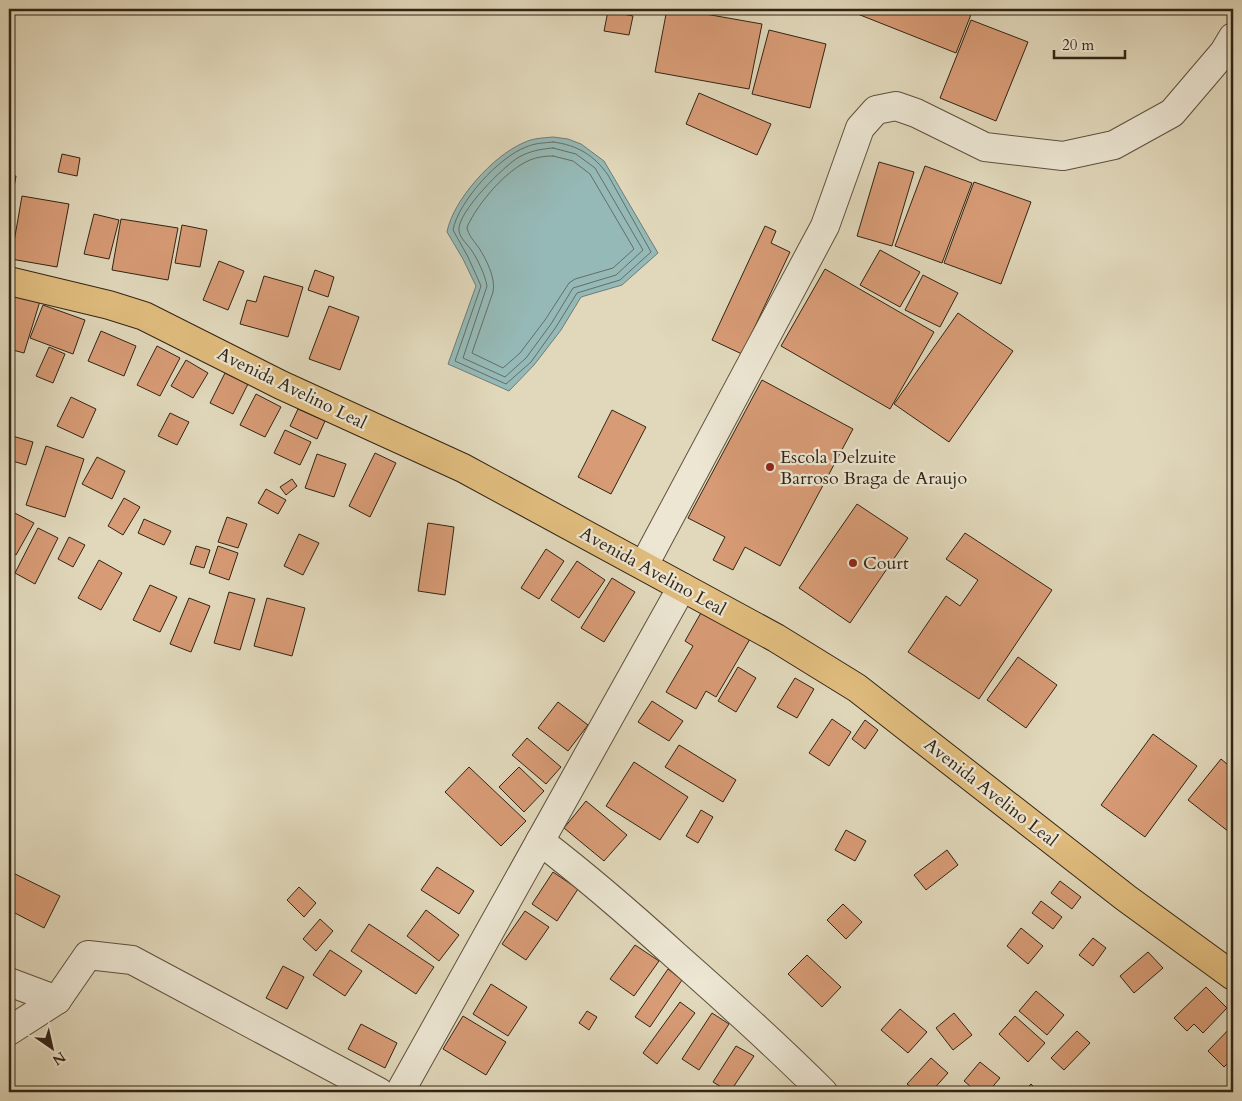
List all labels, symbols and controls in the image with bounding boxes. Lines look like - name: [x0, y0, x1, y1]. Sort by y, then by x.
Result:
- scale bar: [1054, 28, 1126, 60]
- text: 20 m: [1062, 35, 1094, 55]
- street label: Avenida Avelino Leal: [213, 341, 371, 436]
- place label: Escola Delzuite Barroso Braga de Araujo: [780, 445, 967, 491]
- marker: Escola Delzuite Barroso Braga de Araujo: [764, 461, 776, 473]
- street label: Avenida Avelino Leal: [575, 521, 731, 622]
- place label: Court: [863, 551, 909, 576]
- marker: Court: [847, 557, 859, 569]
- street label: Avenida Avelino Leal: [919, 732, 1063, 853]
- north arrow: [28, 1024, 78, 1074]
- text: N: [49, 1047, 69, 1070]

